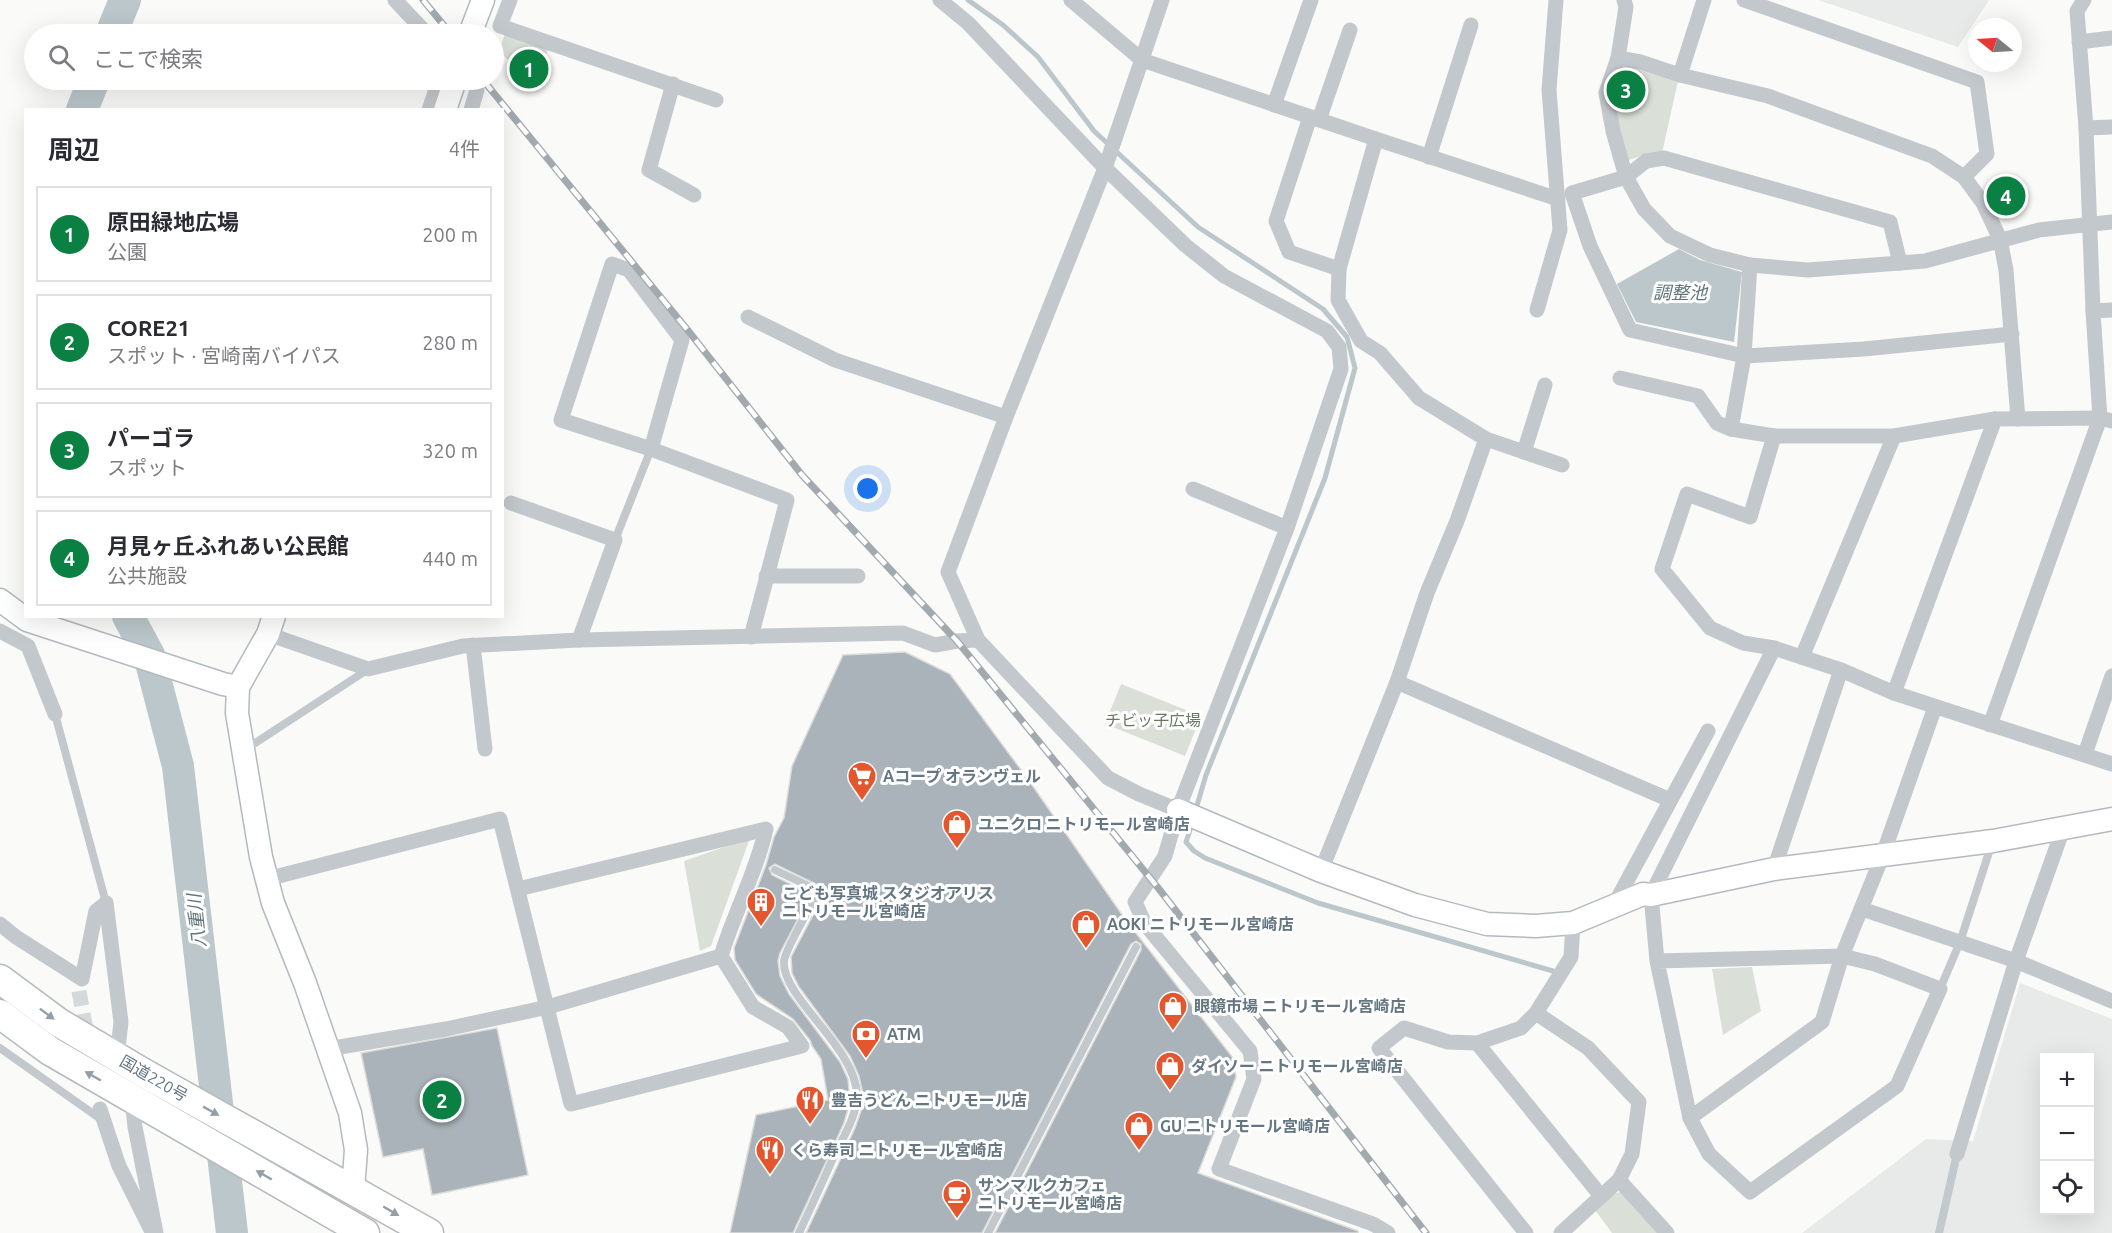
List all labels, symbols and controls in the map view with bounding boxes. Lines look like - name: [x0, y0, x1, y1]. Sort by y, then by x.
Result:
- north arrow: [1968, 18, 2022, 72]
- search box: [24, 24, 504, 90]
- icon: search: [45, 41, 78, 74]
- text: ここで検索: [93, 46, 203, 71]
- pin: 1: [510, 46, 548, 92]
- pin: 3: [1606, 68, 1646, 112]
- text: 周辺: [48, 135, 100, 164]
- text: 4件: [449, 137, 480, 160]
- pin: 4: [1986, 174, 2026, 218]
- text: 原田緑地広場: [107, 209, 239, 234]
- text: 1: [64, 223, 75, 246]
- text: 200 m: [422, 223, 478, 246]
- text: 公園: [107, 240, 147, 263]
- water label: 調整池: [1653, 282, 1709, 302]
- text: CORE21: [107, 315, 190, 340]
- text: 2: [64, 331, 75, 354]
- text: 280 m: [422, 331, 478, 354]
- text: スポット · 宮崎南バイパス: [107, 344, 341, 367]
- text: パーゴラ: [107, 425, 195, 450]
- text: 3: [64, 439, 75, 462]
- text: 320 m: [422, 439, 478, 462]
- text: スポット: [107, 456, 187, 479]
- your location: [853, 474, 882, 503]
- text: 月見ヶ丘ふれあい公民館: [107, 533, 349, 558]
- text: 4: [64, 547, 75, 570]
- text: 440 m: [422, 547, 478, 570]
- text: 公共施設: [107, 564, 187, 587]
- park label: チビッ子広場: [1105, 711, 1201, 729]
- supermarket icon: Aコープ オランヴェル: [846, 760, 878, 802]
- place label: Aコープ オランヴェル: [883, 767, 1041, 785]
- shop icon: ユニクロ ニトリモール宮崎店: [941, 808, 973, 850]
- place label: ユニクロ ニトリモール宮崎店: [978, 815, 1190, 833]
- place label: こども写真城 スタジオアリス ニトリモール宮崎店: [782, 884, 994, 920]
- building icon: こども写真城 スタジオアリス ニトリモール宮崎店: [745, 886, 777, 928]
- water label: 八重川: [183, 891, 209, 949]
- shop icon: AOKI ニトリモール宮崎店: [1070, 908, 1102, 950]
- place label: AOKI ニトリモール宮崎店: [1107, 915, 1294, 933]
- shop icon: 眼鏡市場 ニトリモール宮崎店: [1157, 990, 1189, 1032]
- place label: 眼鏡市場 ニトリモール宮崎店: [1194, 997, 1406, 1015]
- one-way arrow: [38, 1008, 54, 1020]
- bank icon: ATM: [850, 1018, 882, 1060]
- place label: ATM: [887, 1025, 921, 1043]
- shop icon: ダイソー ニトリモール宮崎店: [1154, 1050, 1186, 1092]
- street label: 国道220号: [117, 1051, 191, 1105]
- map controls: [2040, 1053, 2094, 1215]
- button: +: [2040, 1053, 2094, 1107]
- place label: ダイソー ニトリモール宮崎店: [1191, 1057, 1403, 1075]
- one-way arrow: [84, 1071, 101, 1081]
- pin: 2: [422, 1078, 462, 1122]
- restaurant icon: 豊吉うどん ニトリモール店: [794, 1084, 826, 1126]
- place label: 豊吉うどん ニトリモール店: [831, 1091, 1027, 1109]
- one-way arrow: [203, 1106, 220, 1116]
- button: −: [2040, 1107, 2094, 1161]
- shop icon: GU ニトリモール宮崎店: [1123, 1110, 1155, 1152]
- place label: GU ニトリモール宮崎店: [1160, 1117, 1330, 1135]
- restaurant icon: くら寿司 ニトリモール宮崎店: [754, 1134, 786, 1176]
- place label: くら寿司 ニトリモール宮崎店: [791, 1141, 1003, 1159]
- button: locate: [2040, 1161, 2094, 1215]
- one-way arrow: [256, 1169, 272, 1180]
- place label: サンマルクカフェ ニトリモール宮崎店: [978, 1176, 1122, 1212]
- cafe icon: サンマルクカフェ ニトリモール宮崎店: [941, 1178, 973, 1220]
- one-way arrow: [383, 1206, 400, 1216]

